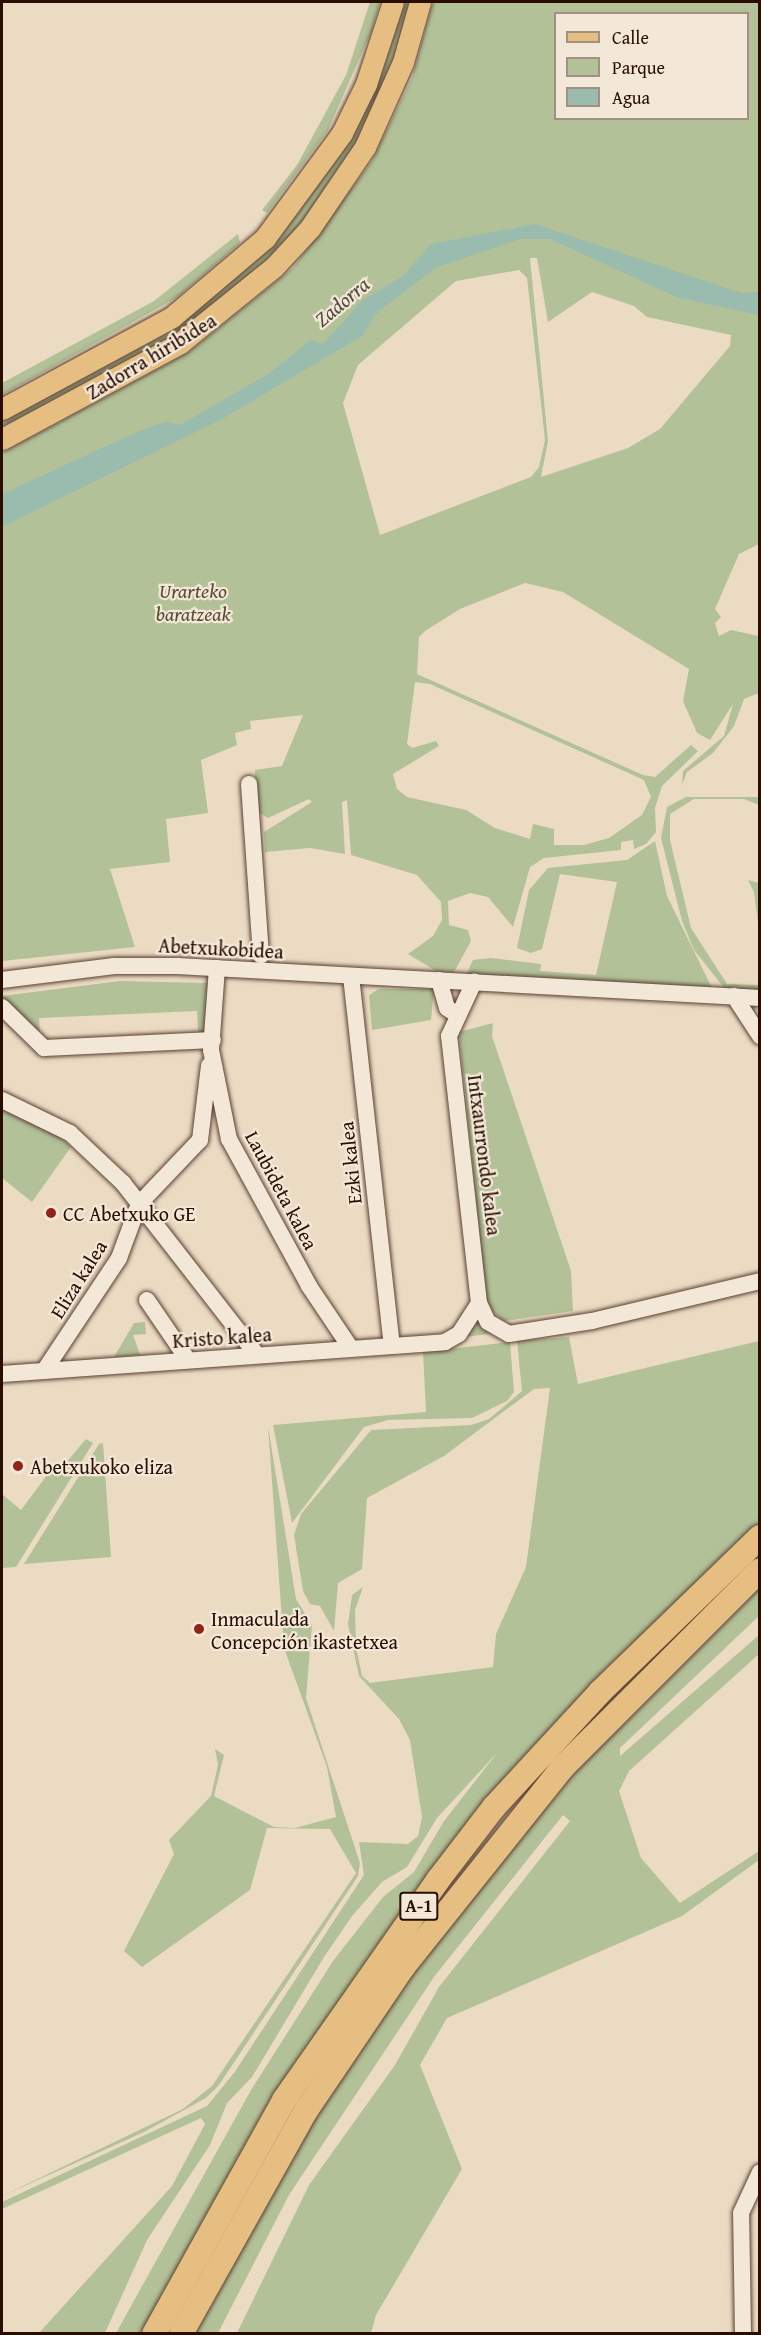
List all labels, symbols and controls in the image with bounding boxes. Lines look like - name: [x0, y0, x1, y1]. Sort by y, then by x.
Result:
- legend: [554, 12, 749, 120]
- text: Calle: [612, 24, 649, 51]
- text: Parque: [612, 54, 665, 81]
- text: Agua: [612, 84, 650, 111]
- water label: Zadorra: [309, 272, 375, 332]
- street label: Zadorra hiribidea: [82, 308, 220, 404]
- park label: Urarteko baratzeak: [155, 578, 231, 625]
- street label: Abetxukobidea: [158, 933, 284, 963]
- street label: Intxaurrondo kalea: [463, 1073, 507, 1237]
- street label: Ezki kalea: [334, 1120, 366, 1206]
- street label: Laubideta kalea: [241, 1127, 323, 1253]
- place label: CC Abetxuko GE: [63, 1201, 195, 1225]
- marker: CC Abetxuko GE: [44, 1206, 58, 1220]
- street label: Eliza kalea: [45, 1235, 111, 1323]
- street label: Kristo kalea: [172, 1322, 272, 1352]
- place label: Abetxukoko eliza: [30, 1454, 173, 1478]
- marker: Abetxukoko eliza: [11, 1459, 25, 1473]
- place label: Inmaculada Concepción ikastetxea: [211, 1606, 398, 1653]
- marker: Inmaculada Concepción ikastetxea: [192, 1622, 206, 1636]
- road number: A-1: [398, 1891, 440, 1921]

